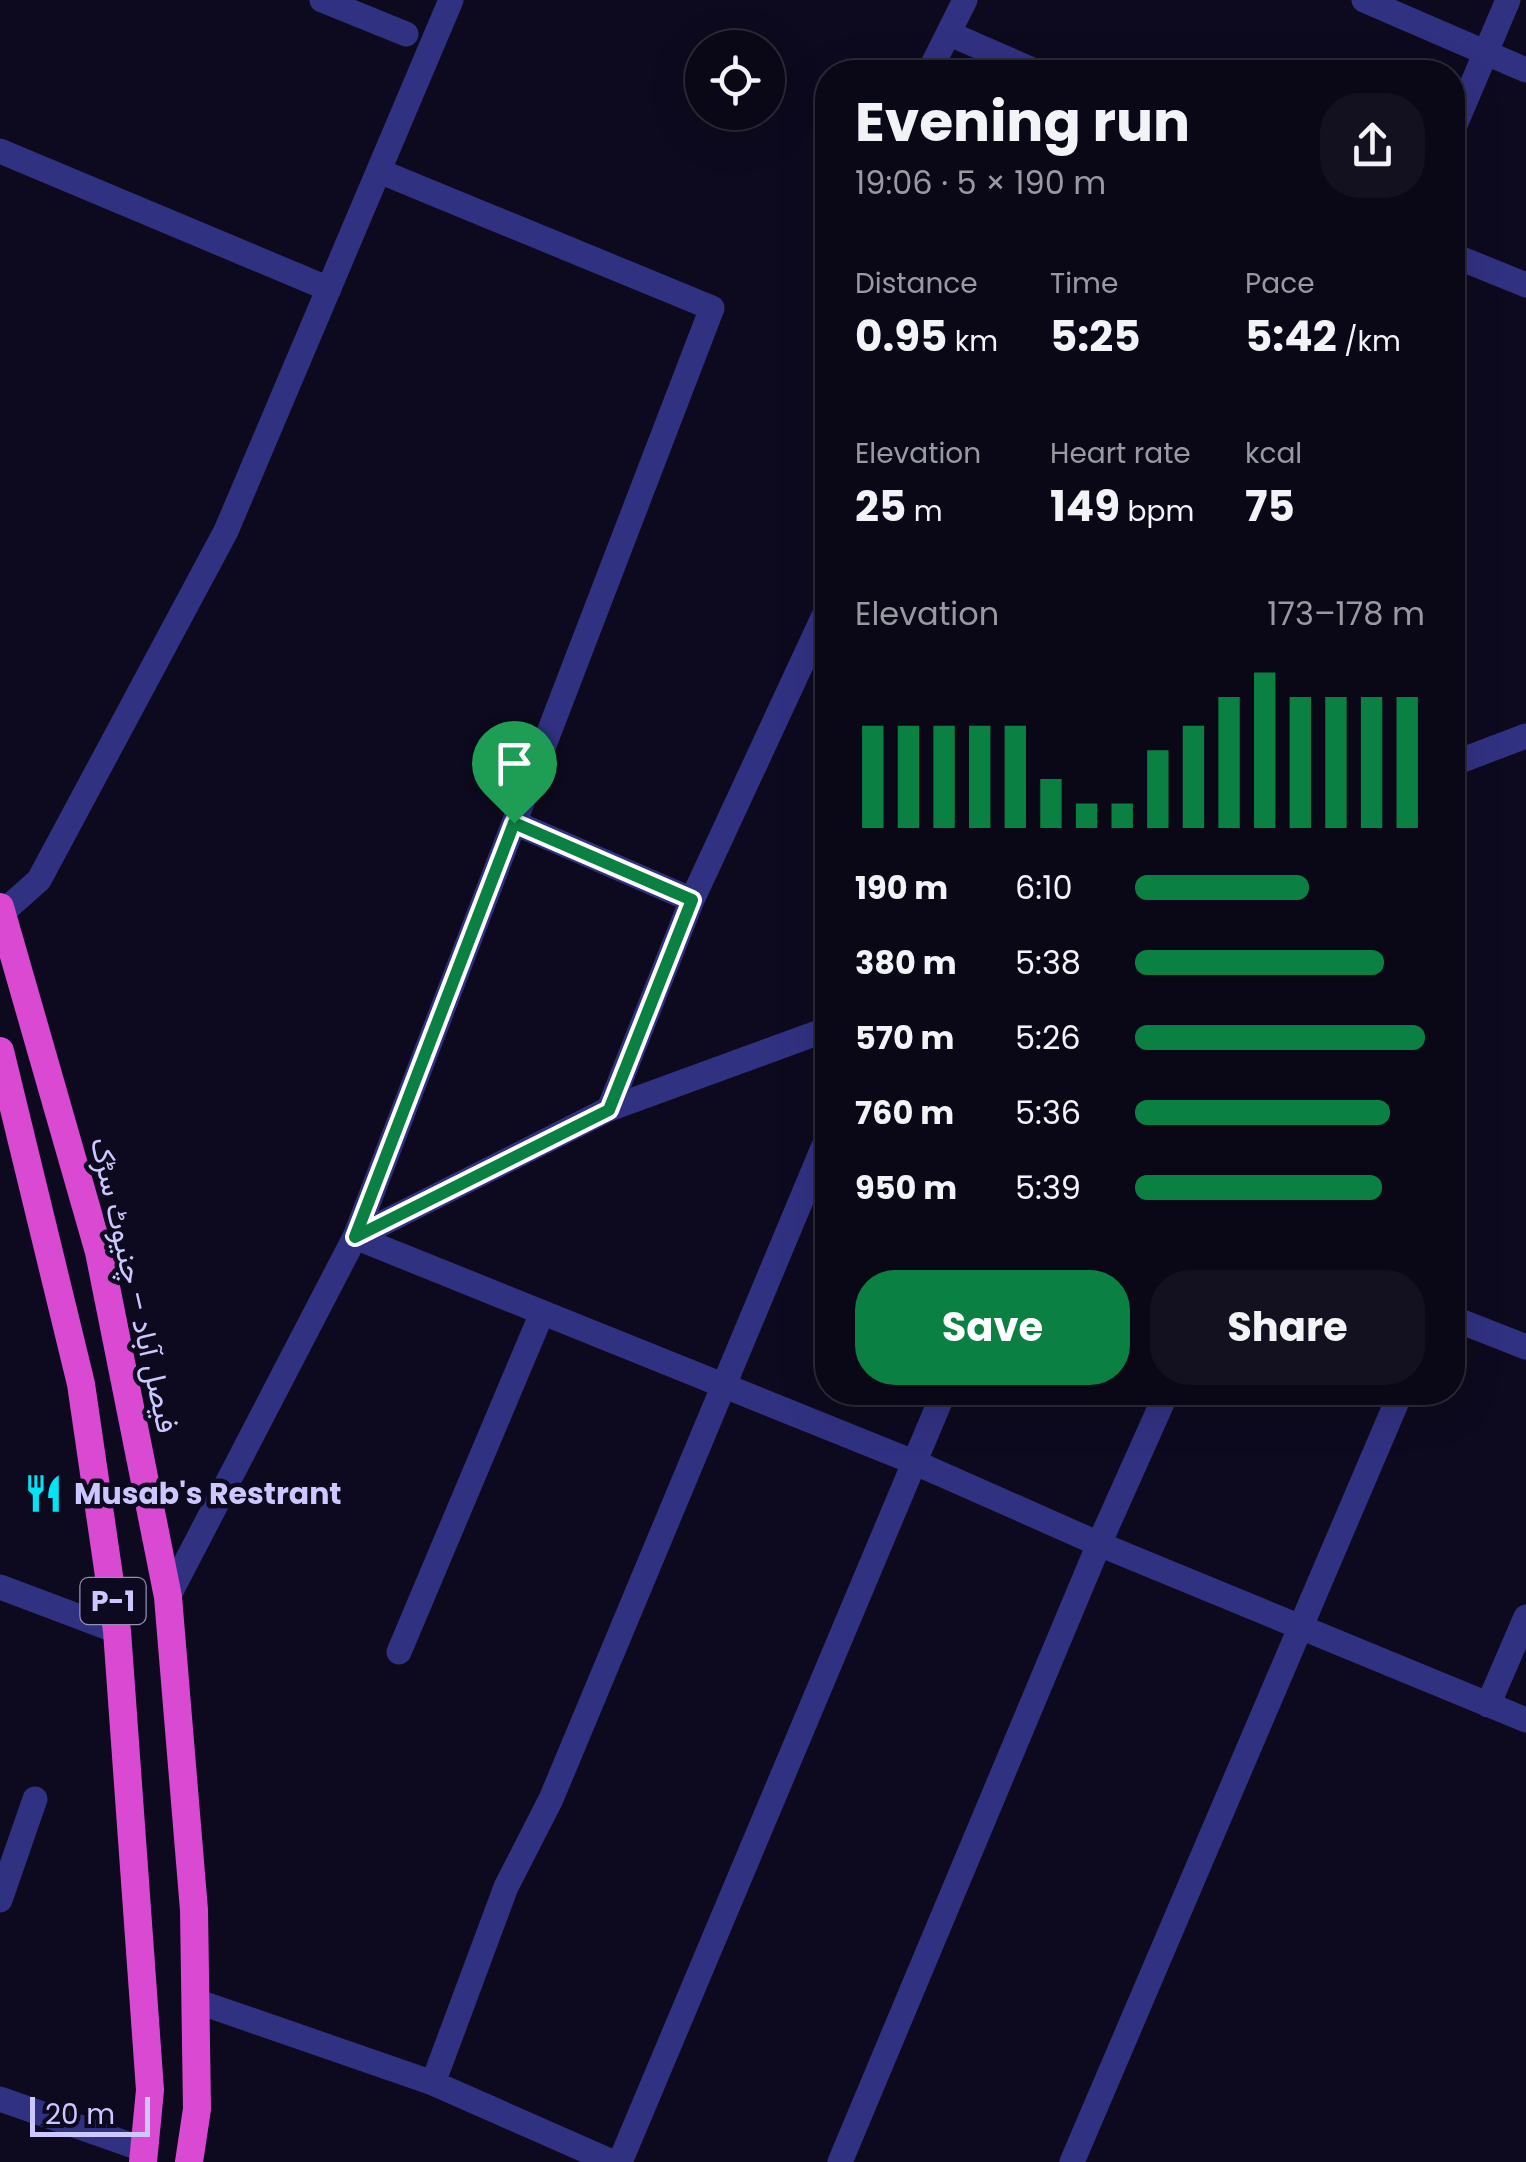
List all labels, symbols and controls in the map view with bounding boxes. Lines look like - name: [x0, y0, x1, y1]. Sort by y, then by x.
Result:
- map controls: [685, 30, 785, 130]
- button: locate: [685, 30, 785, 130]
- text: Evening run: [855, 83, 1190, 160]
- button: share: [1320, 93, 1425, 198]
- text: 19:06 · 5 × 190 m: [855, 160, 1106, 205]
- text: Distance: [855, 264, 978, 303]
- text: Time: [1050, 264, 1118, 303]
- text: Pace: [1245, 264, 1315, 303]
- text: 0.95: [855, 307, 947, 366]
- text: 5:25: [1050, 307, 1141, 366]
- text: 5:42: [1245, 307, 1337, 366]
- text: km: [947, 322, 998, 361]
- text: /km: [1337, 322, 1401, 361]
- text: Elevation: [855, 434, 981, 473]
- text: Heart rate: [1050, 434, 1191, 473]
- text: kcal: [1245, 434, 1302, 473]
- text: 25: [855, 477, 906, 536]
- text: 149: [1050, 477, 1120, 536]
- text: 75: [1245, 477, 1295, 536]
- text: m: [906, 492, 943, 531]
- text: bpm: [1120, 492, 1194, 531]
- text: Elevation: [855, 591, 999, 636]
- text: 173–178 m: [1267, 591, 1425, 636]
- pin: [472, 721, 557, 824]
- icon: arrive: [487, 736, 542, 791]
- text: 190 m: [855, 865, 948, 910]
- text: 6:10: [1015, 865, 1072, 910]
- text: 380 m: [855, 940, 957, 985]
- text: 5:38: [1015, 940, 1081, 985]
- text: 570 m: [855, 1015, 954, 1060]
- text: 5:26: [1015, 1015, 1081, 1060]
- text: 760 m: [855, 1090, 954, 1135]
- text: 5:36: [1015, 1090, 1081, 1135]
- street label: فیصل آباد – چنیوٹ سڑک: [80, 1133, 189, 1437]
- text: 950 m: [855, 1165, 957, 1210]
- text: 5:39: [1015, 1165, 1081, 1210]
- button: Save: [855, 1270, 1130, 1385]
- button: Share: [1150, 1270, 1425, 1385]
- place label: Musab's Restrant: [74, 1472, 342, 1515]
- restaurant icon: Musab's Restrant: [23, 1473, 65, 1515]
- road number: P-1: [80, 1578, 146, 1624]
- scale bar: [30, 2092, 150, 2136]
- text: 20 m: [45, 2095, 115, 2134]

